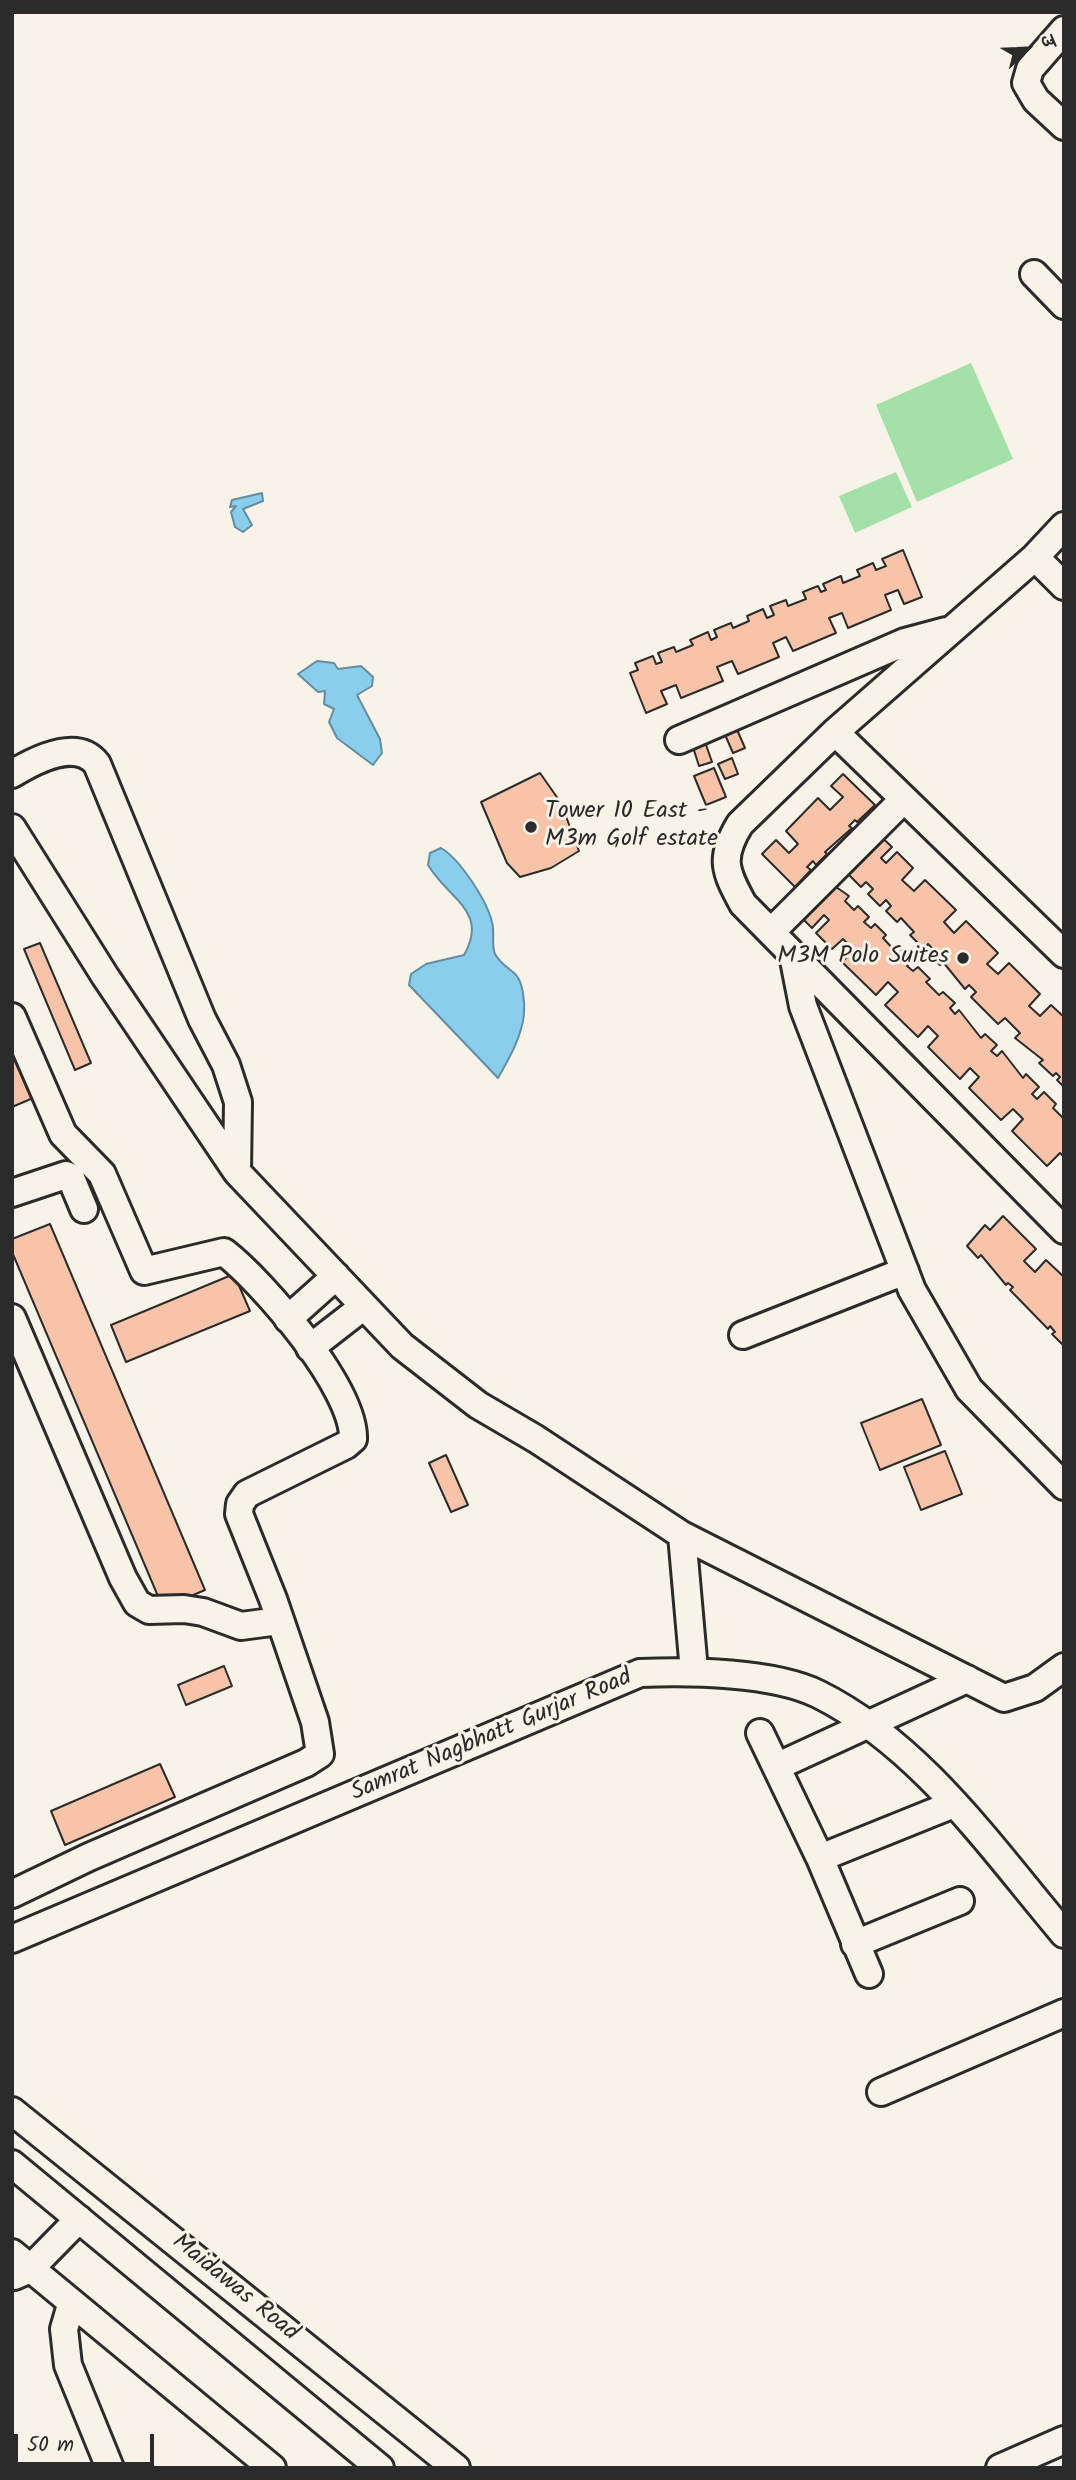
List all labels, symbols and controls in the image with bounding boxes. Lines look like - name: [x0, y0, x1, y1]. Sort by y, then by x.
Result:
- north arrow: [992, 14, 1062, 84]
- text: उ: [1030, 29, 1062, 52]
- place label: Tower 10 East - M3m Golf estate: [545, 799, 718, 855]
- marker: Tower 10 East - M3m Golf estate: [523, 819, 539, 835]
- place label: M3M Polo Suites: [777, 944, 949, 972]
- marker: M3M Polo Suites: [955, 950, 971, 966]
- street label: Samrat Nagbhatt Gurjar Road: [347, 1665, 637, 1809]
- street label: Maidawas Road: [165, 2229, 303, 2349]
- scale bar: [18, 2420, 158, 2464]
- text: 50 m: [27, 2429, 74, 2462]

